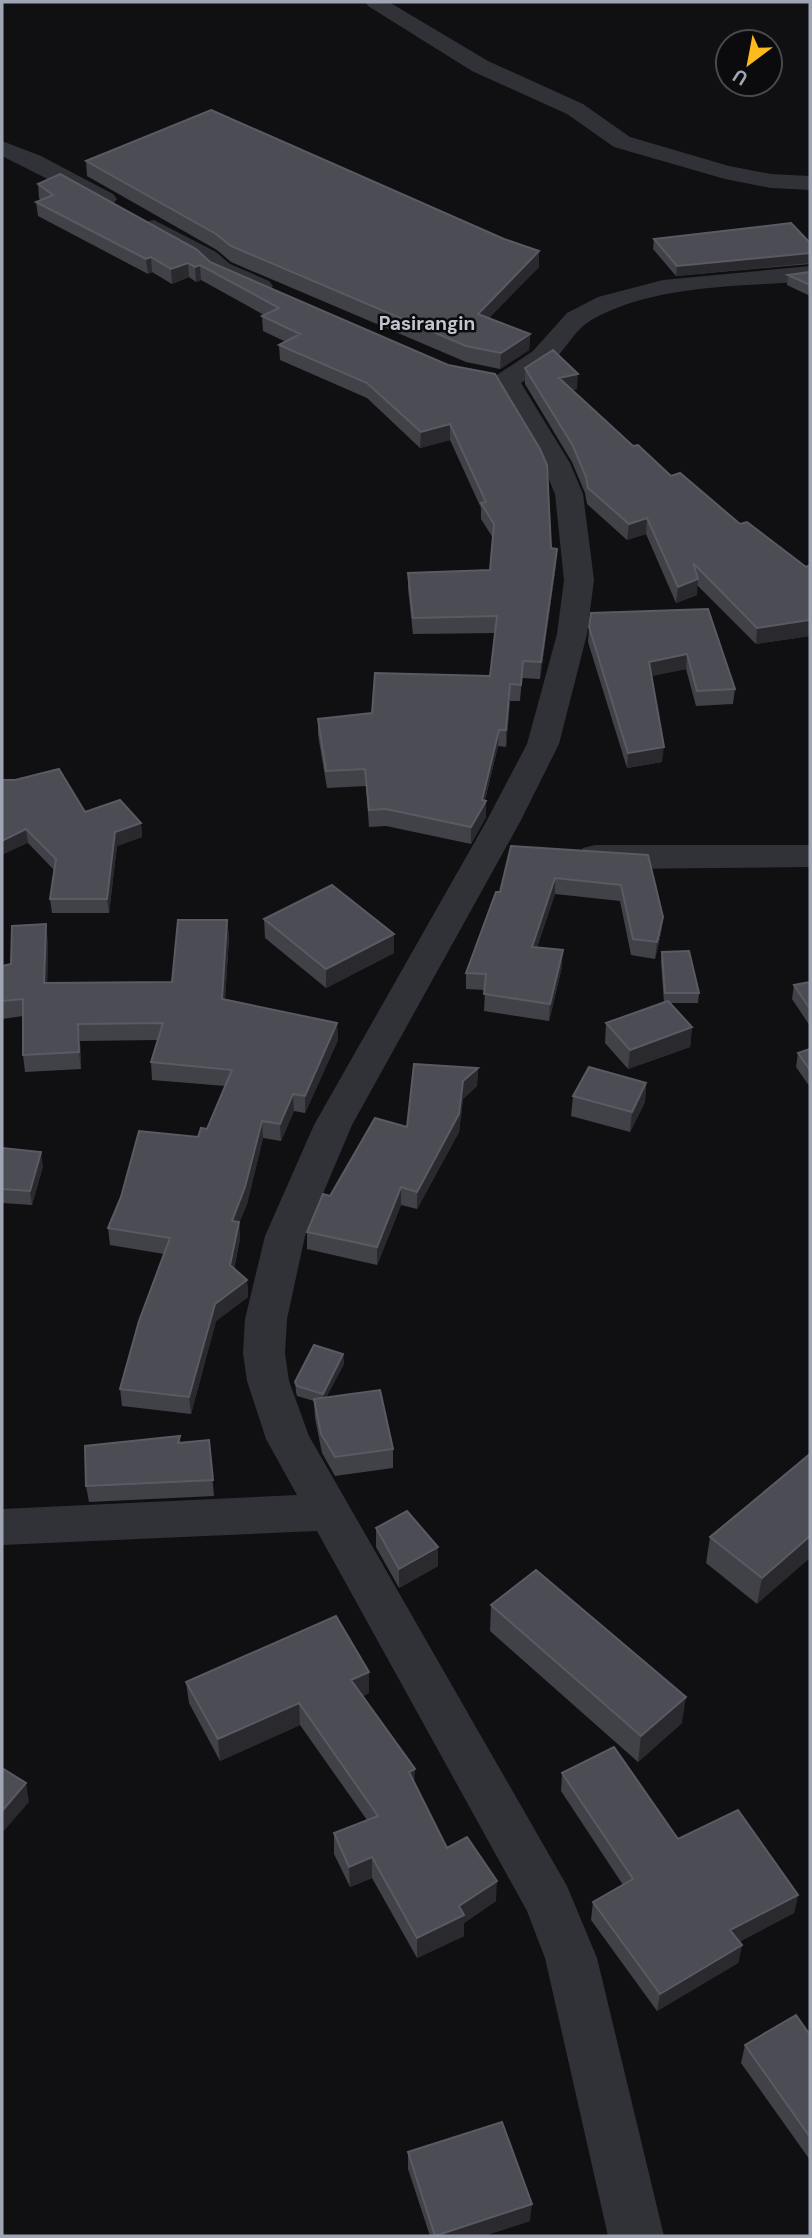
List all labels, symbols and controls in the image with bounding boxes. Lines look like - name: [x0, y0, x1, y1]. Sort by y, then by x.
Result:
- north arrow: [714, 28, 784, 98]
- text: U: [728, 63, 752, 91]
- district label: Pasirangin: [379, 311, 475, 336]

